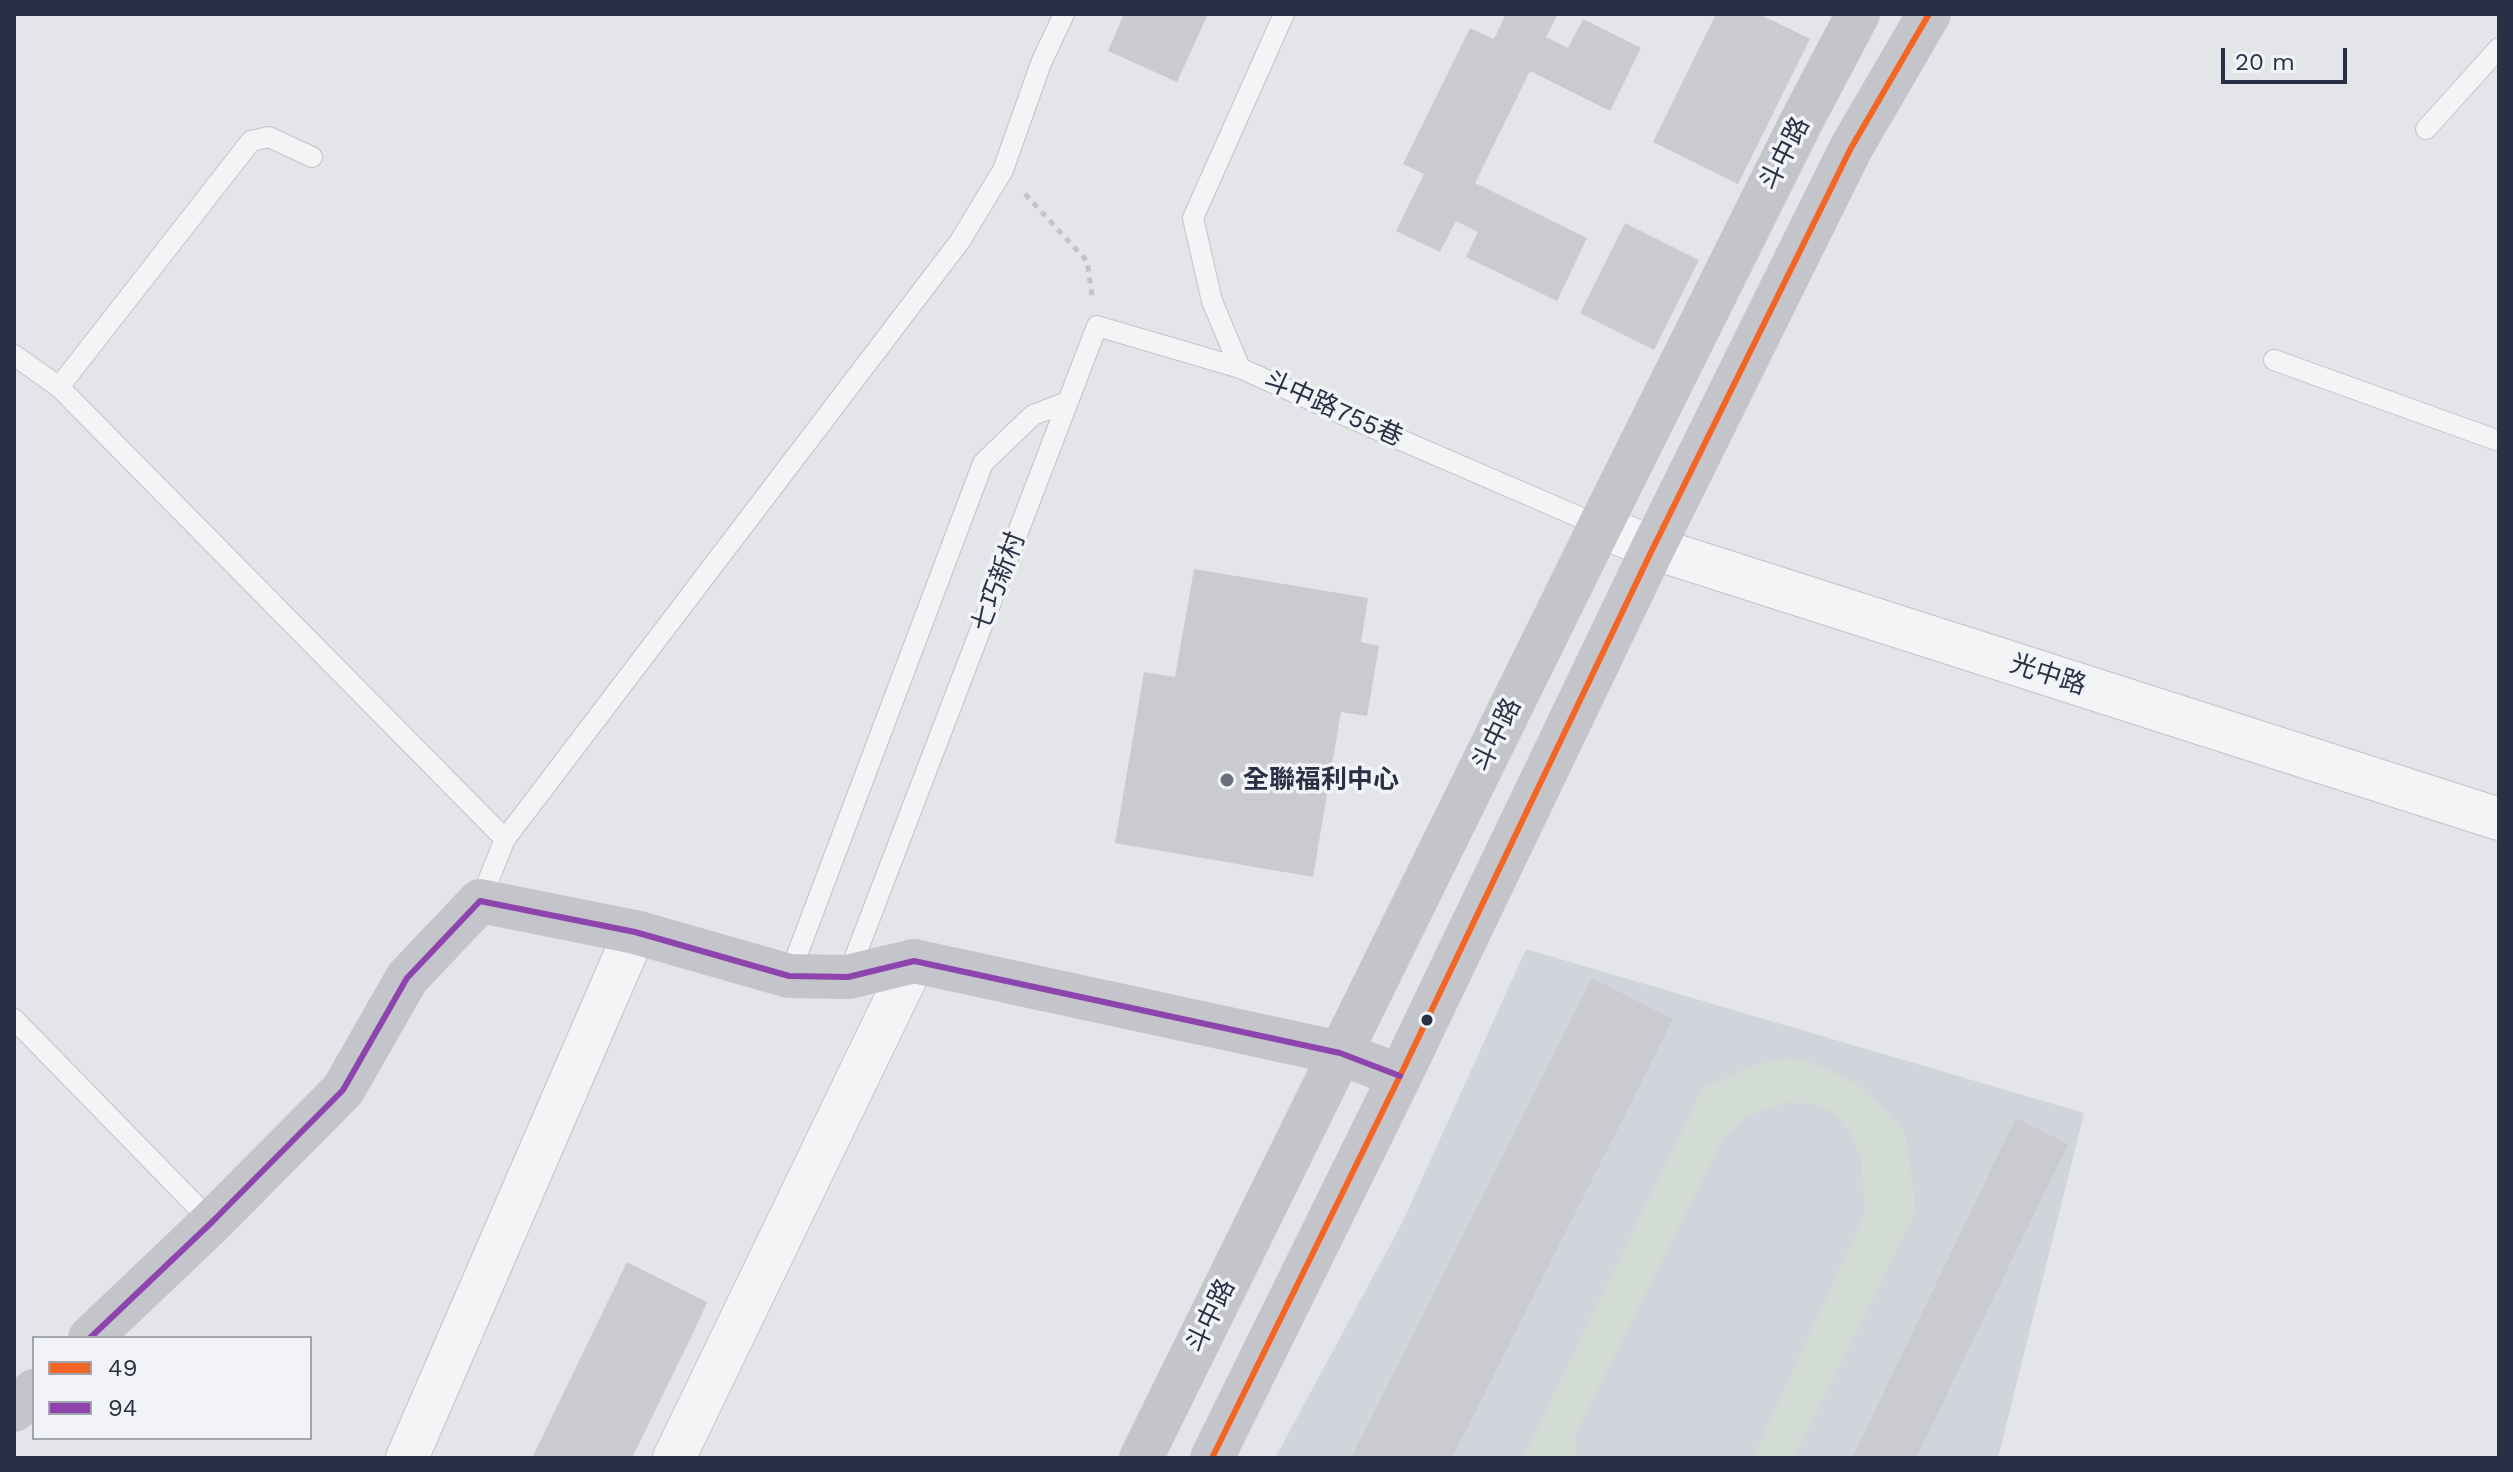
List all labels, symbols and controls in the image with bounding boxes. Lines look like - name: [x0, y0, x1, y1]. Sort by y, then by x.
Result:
- scale bar: [2225, 32, 2351, 82]
- text: 20 m: [2235, 48, 2295, 76]
- street label: 斗中路: [1753, 112, 1817, 196]
- street label: 斗中路755巷: [1259, 364, 1407, 454]
- street label: 七巧新村: [966, 528, 1032, 636]
- street label: 光中路: [2006, 648, 2090, 702]
- street label: 斗中路: [1466, 693, 1528, 777]
- place label: 全聯福利中心: [1243, 764, 1399, 796]
- marker: 全聯福利中心: [1218, 771, 1236, 789]
- unlabelled marker: [1419, 1012, 1435, 1028]
- street label: 斗中路: [1180, 1274, 1242, 1358]
- legend: [32, 1336, 312, 1440]
- text: 49: [108, 1354, 137, 1382]
- text: 94: [108, 1394, 137, 1422]

